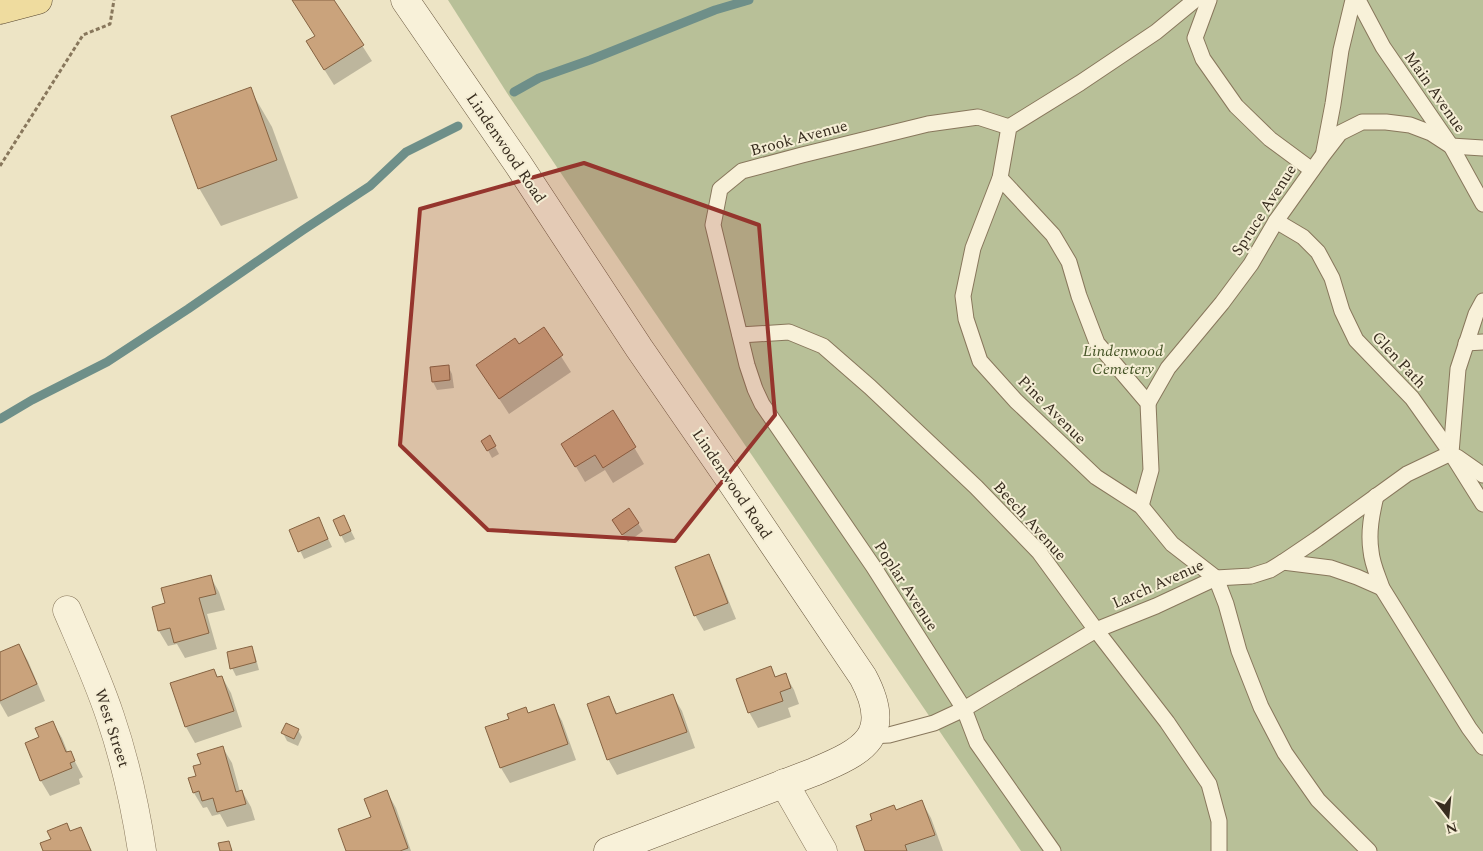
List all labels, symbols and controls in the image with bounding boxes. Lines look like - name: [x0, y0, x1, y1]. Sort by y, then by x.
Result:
- street label: Main Avenue: [1398, 46, 1472, 138]
- street label: Lindenwood Road: [460, 88, 552, 208]
- street label: Brook Avenue: [748, 113, 850, 163]
- street label: Spruce Avenue: [1225, 159, 1303, 261]
- street label: Glen Path: [1366, 326, 1432, 394]
- park label: Lindenwood Cemetery: [1083, 339, 1163, 381]
- street label: Pine Avenue: [1012, 370, 1092, 450]
- street label: Lindenwood Road: [686, 424, 778, 544]
- street label: Beech Avenue: [988, 476, 1072, 566]
- street label: Poplar Avenue: [868, 536, 944, 636]
- street label: Larch Avenue: [1108, 553, 1208, 615]
- street label: West Street: [88, 686, 136, 771]
- north arrow: [1423, 791, 1473, 841]
- text: N: [1443, 816, 1460, 840]

